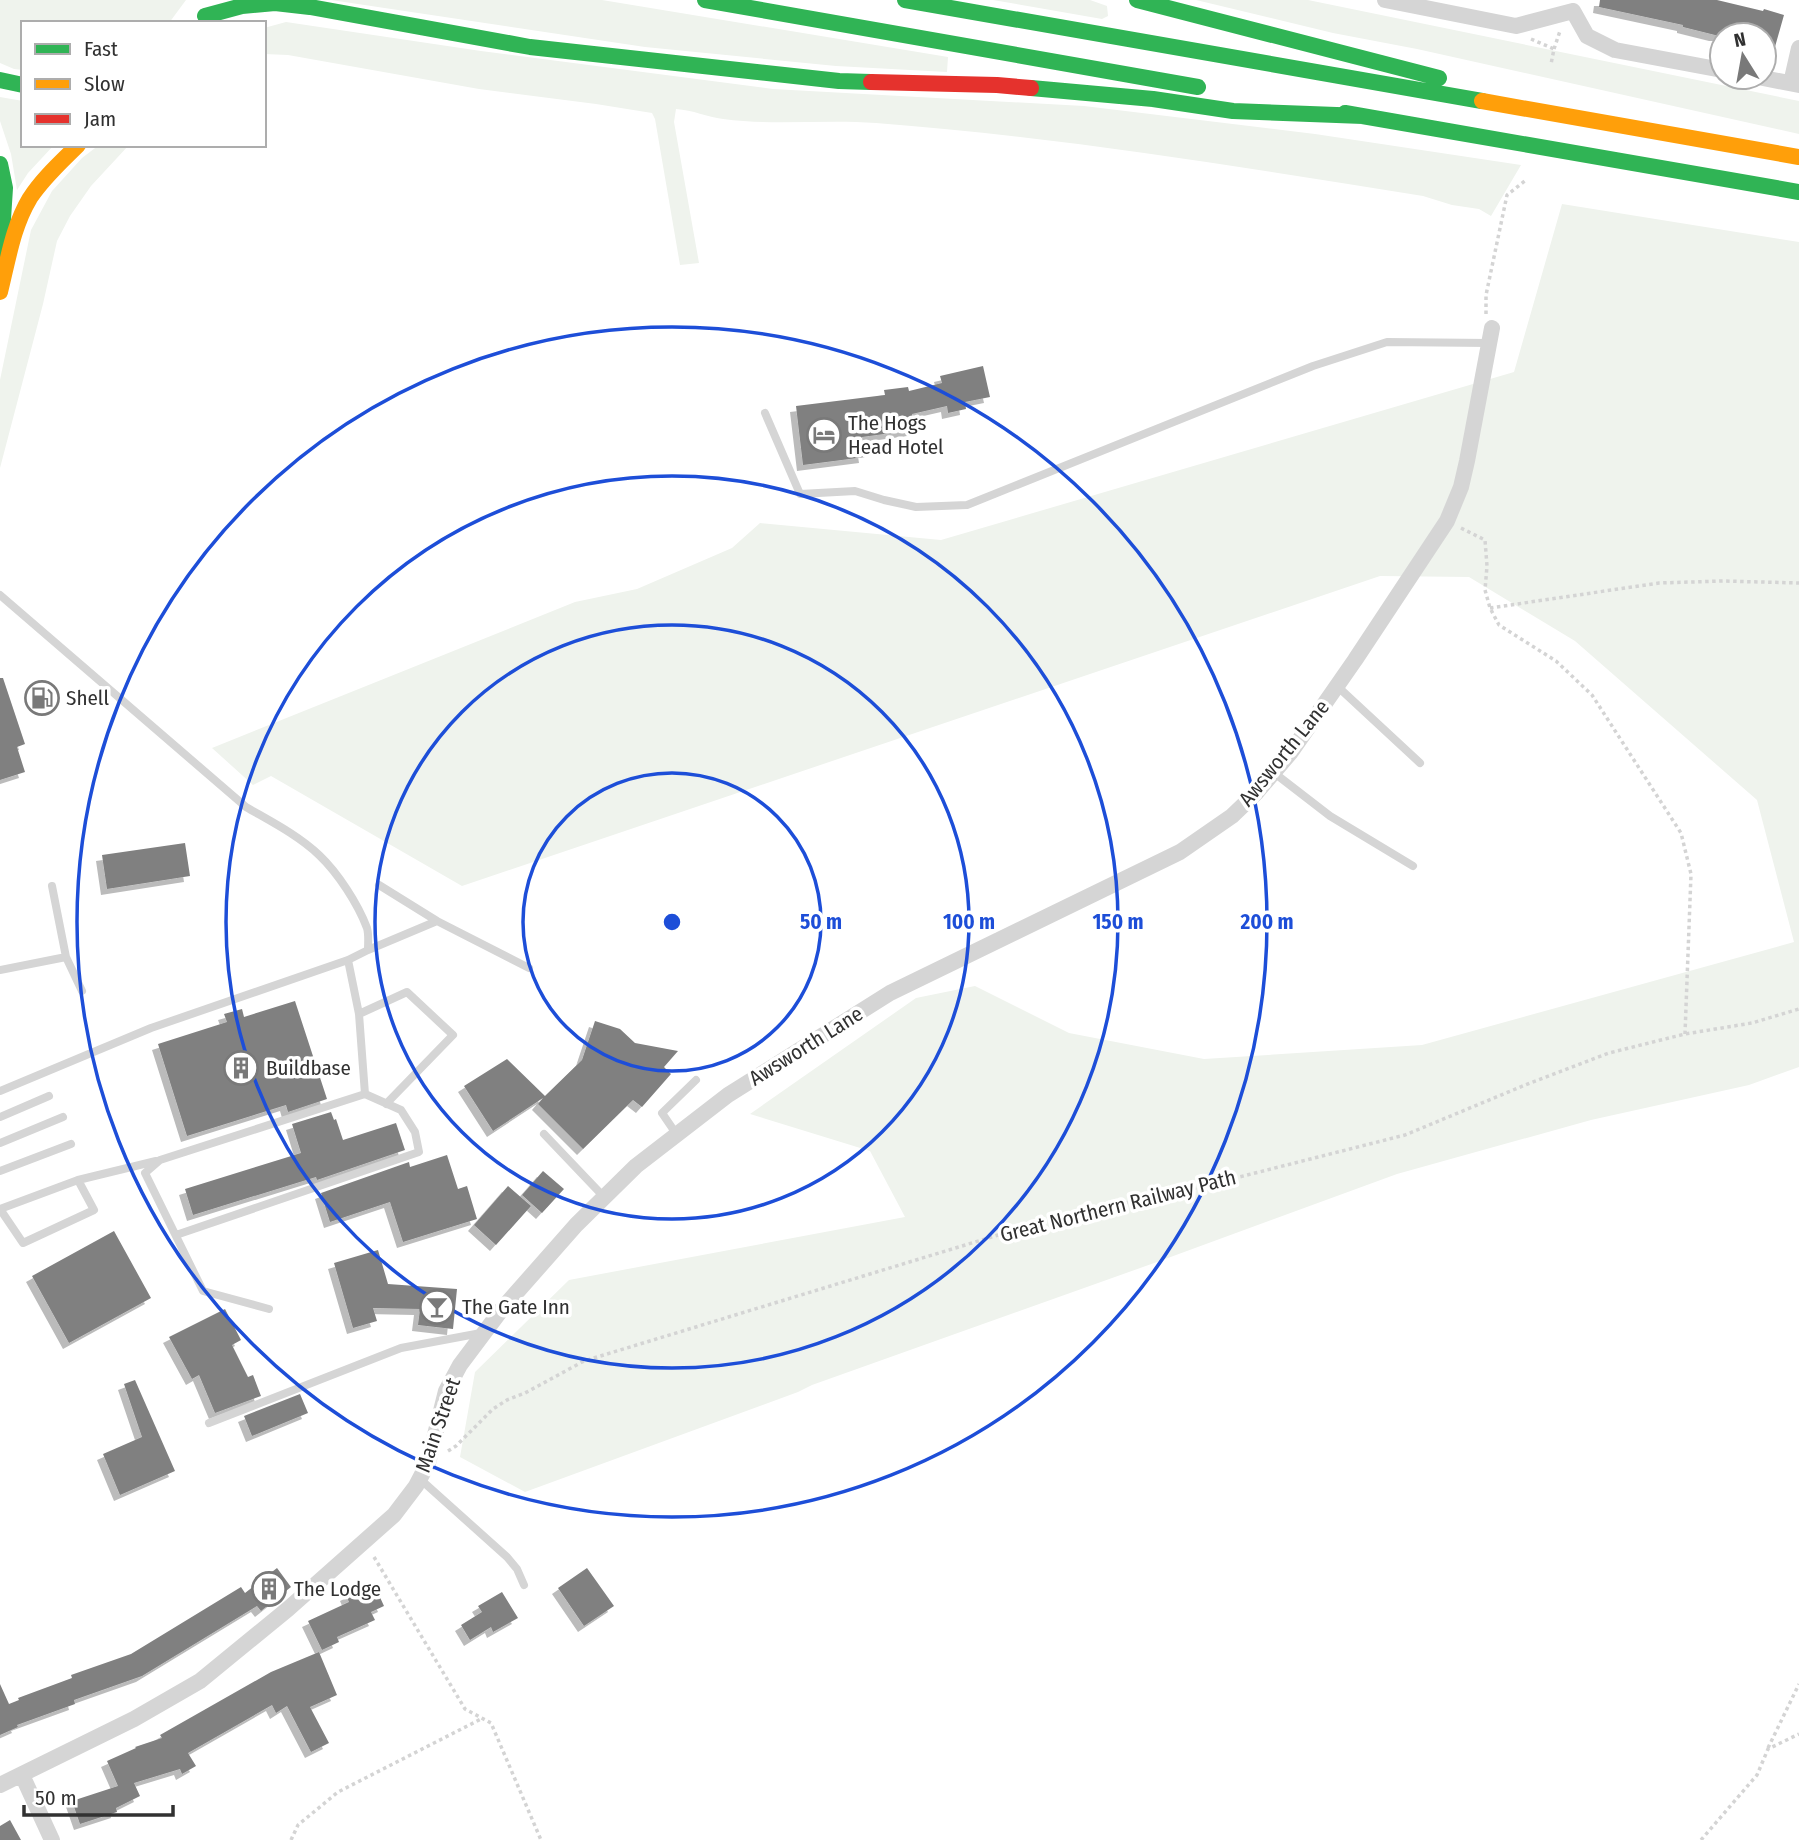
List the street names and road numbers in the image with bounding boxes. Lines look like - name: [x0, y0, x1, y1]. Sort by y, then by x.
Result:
- street label: Awsworth Lane: [1233, 694, 1335, 812]
- street label: Awsworth Lane: [744, 1001, 868, 1091]
- street label: Great Northern Railway Path: [997, 1164, 1239, 1248]
- street label: Main Street: [410, 1374, 466, 1476]

